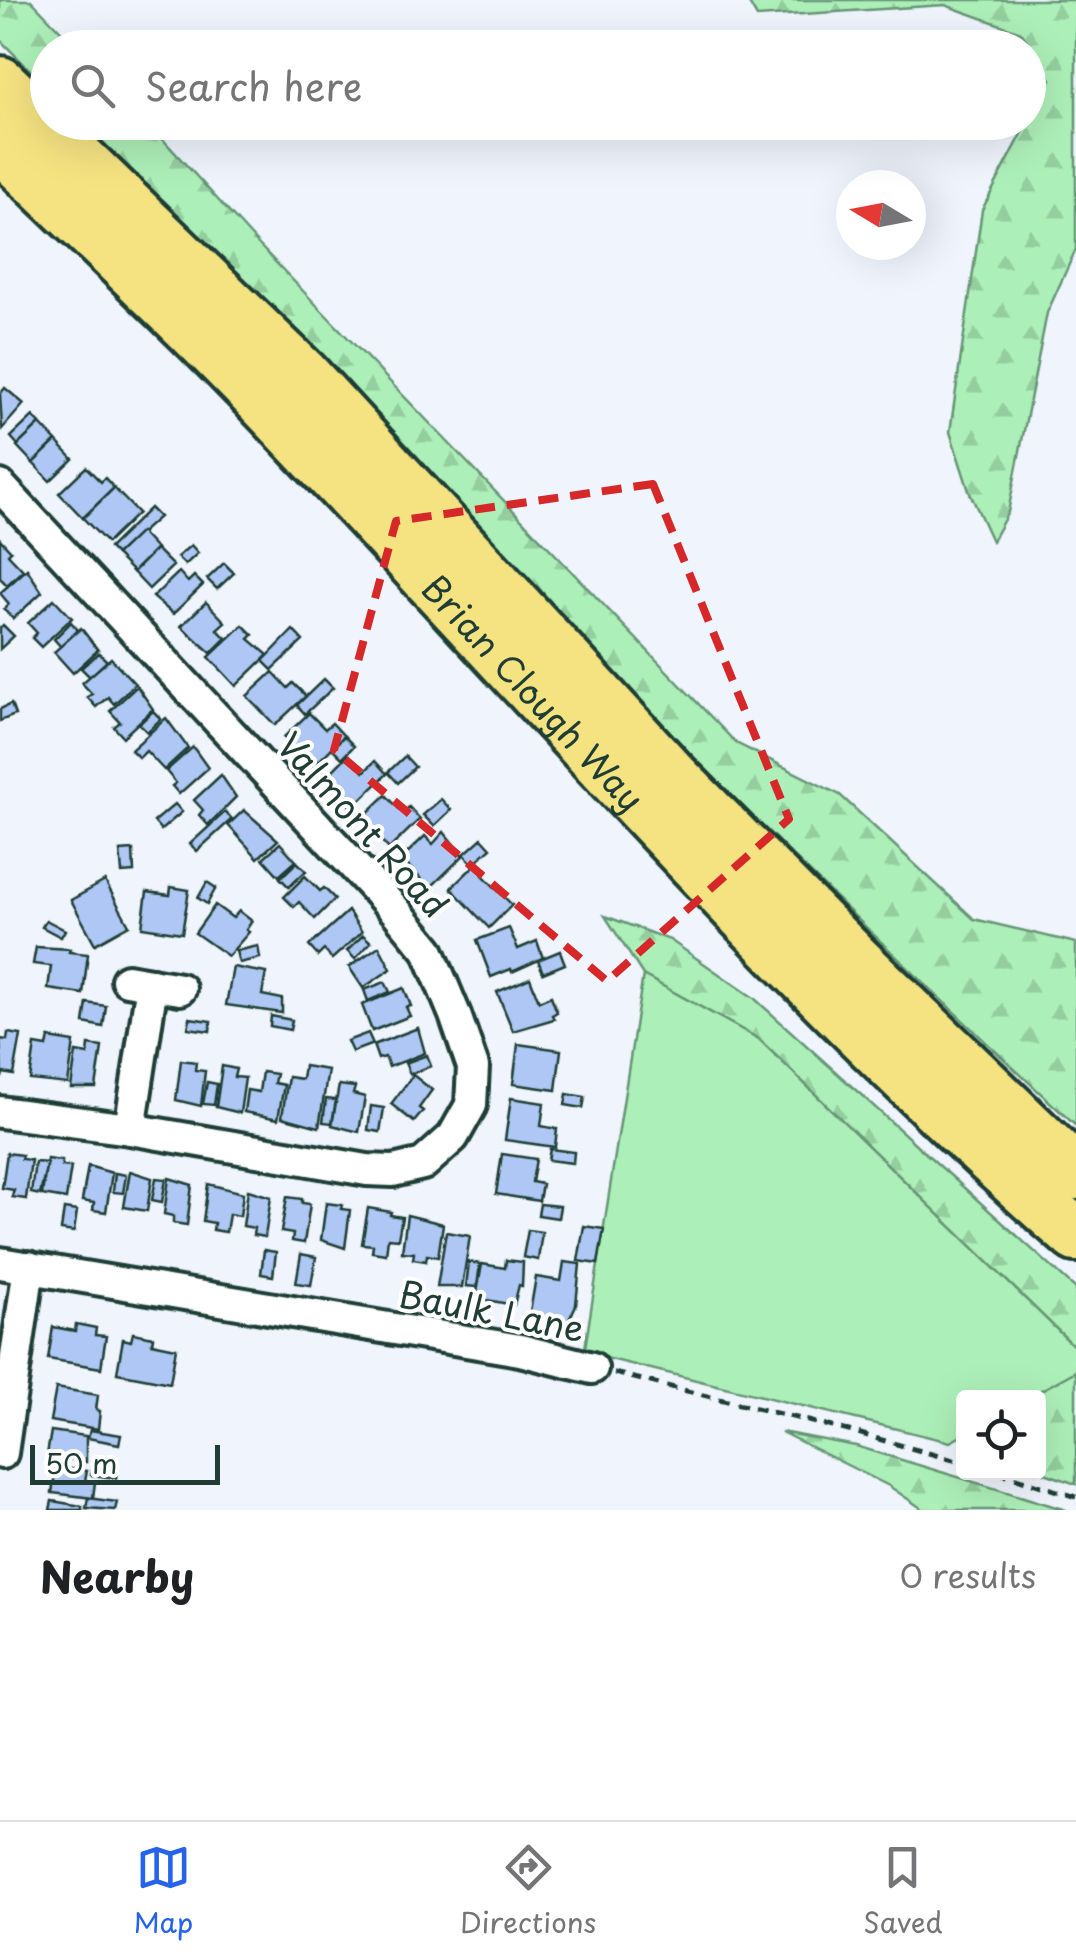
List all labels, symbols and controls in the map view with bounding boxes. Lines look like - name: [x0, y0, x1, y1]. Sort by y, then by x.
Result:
- search box: [30, 30, 1046, 140]
- text: Search here: [145, 57, 362, 114]
- icon: search: [65, 58, 120, 113]
- north arrow: [836, 170, 926, 260]
- street label: Brian Clough Way: [411, 562, 658, 822]
- street label: Valmont Road: [266, 719, 462, 929]
- street label: Baulk Lane: [395, 1266, 589, 1354]
- map controls: [956, 1390, 1046, 1480]
- button: locate: [956, 1390, 1046, 1480]
- scale bar: [30, 1440, 220, 1484]
- text: 50 m: [45, 1441, 118, 1484]
- text: Nearby: [40, 1544, 194, 1607]
- text: 0 results: [900, 1551, 1036, 1599]
- tab: Map: [133, 1840, 193, 1943]
- tab: Directions: [460, 1840, 596, 1943]
- tab: Saved: [863, 1840, 943, 1943]

